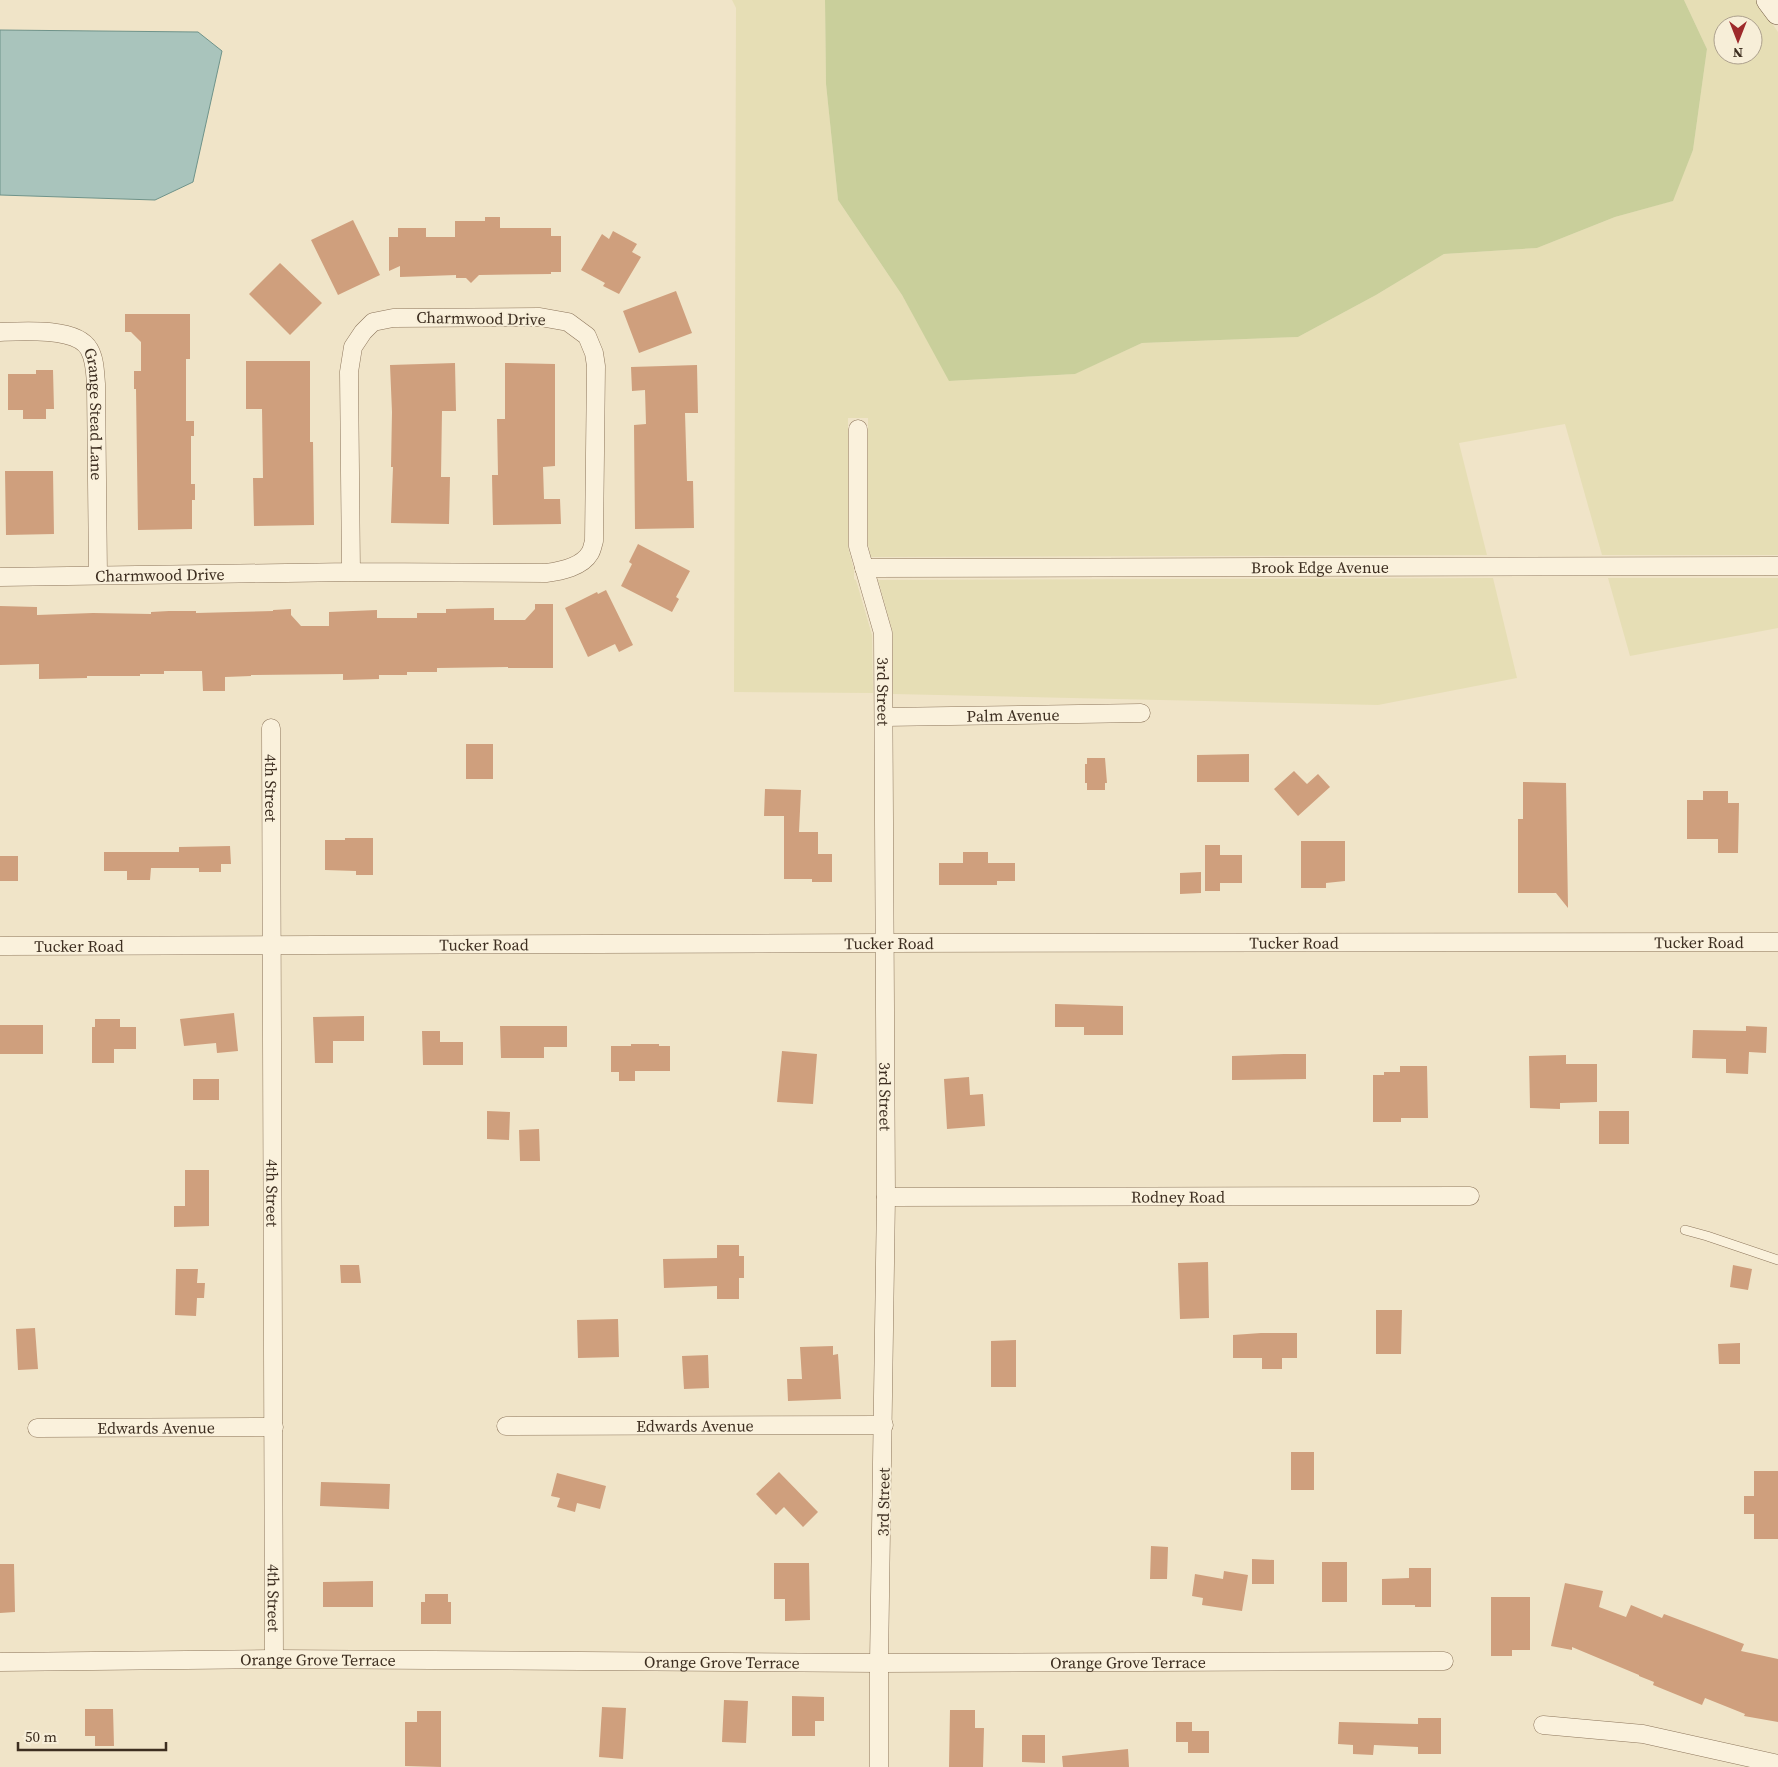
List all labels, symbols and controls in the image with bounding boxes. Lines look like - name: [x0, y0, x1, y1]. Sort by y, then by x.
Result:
- north arrow: [1713, 15, 1763, 65]
- text: N: [1733, 43, 1743, 63]
- street label: Charmwood Drive: [416, 306, 546, 330]
- street label: Grange Stead Lane: [79, 344, 108, 481]
- street label: Brook Edge Avenue: [1251, 556, 1389, 578]
- street label: Charmwood Drive: [95, 563, 225, 587]
- street label: 3rd Street: [872, 657, 894, 727]
- street label: Palm Avenue: [966, 703, 1060, 727]
- street label: 4th Street: [260, 754, 282, 823]
- street label: Tucker Road: [1249, 931, 1339, 954]
- street label: Tucker Road: [1654, 931, 1744, 953]
- street label: Tucker Road: [844, 932, 934, 954]
- street label: Tucker Road: [439, 933, 529, 956]
- street label: Tucker Road: [34, 935, 124, 957]
- street label: 3rd Street: [874, 1062, 897, 1132]
- street label: 4th Street: [261, 1159, 284, 1228]
- street label: Rodney Road: [1131, 1185, 1225, 1208]
- street label: Edwards Avenue: [636, 1414, 754, 1437]
- street label: Edwards Avenue: [97, 1416, 215, 1439]
- street label: 3rd Street: [871, 1467, 895, 1537]
- street label: 4th Street: [263, 1564, 285, 1633]
- street label: Orange Grove Terrace: [240, 1648, 396, 1671]
- street label: Orange Grove Terrace: [644, 1650, 800, 1673]
- street label: Orange Grove Terrace: [1050, 1651, 1206, 1673]
- scale bar: [18, 1720, 165, 1752]
- text: 50 m: [25, 1726, 57, 1747]

